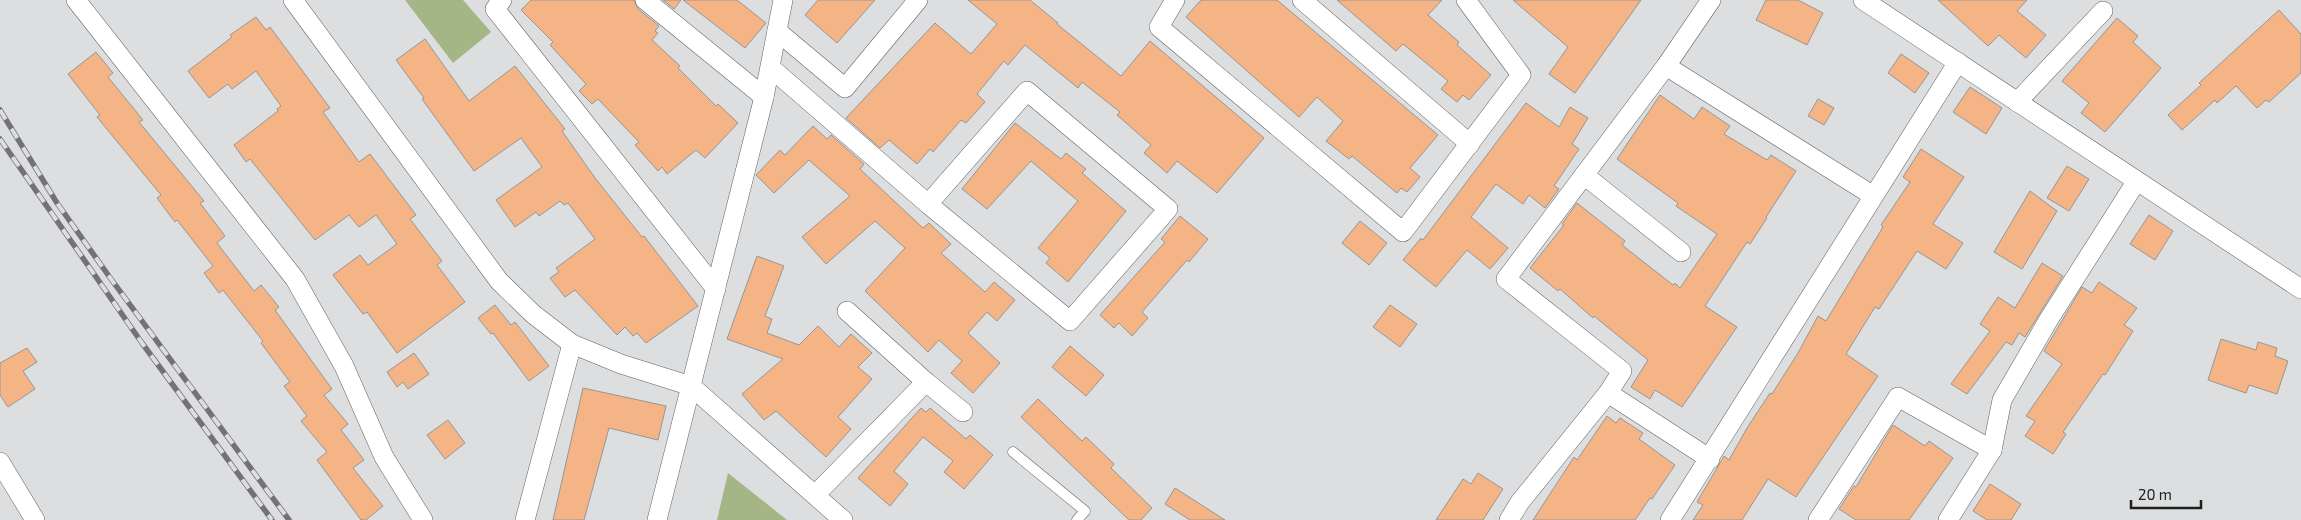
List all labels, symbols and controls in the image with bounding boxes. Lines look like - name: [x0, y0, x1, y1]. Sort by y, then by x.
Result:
- scale bar: [2131, 478, 2201, 510]
- text: 20 m: [2138, 485, 2172, 503]

